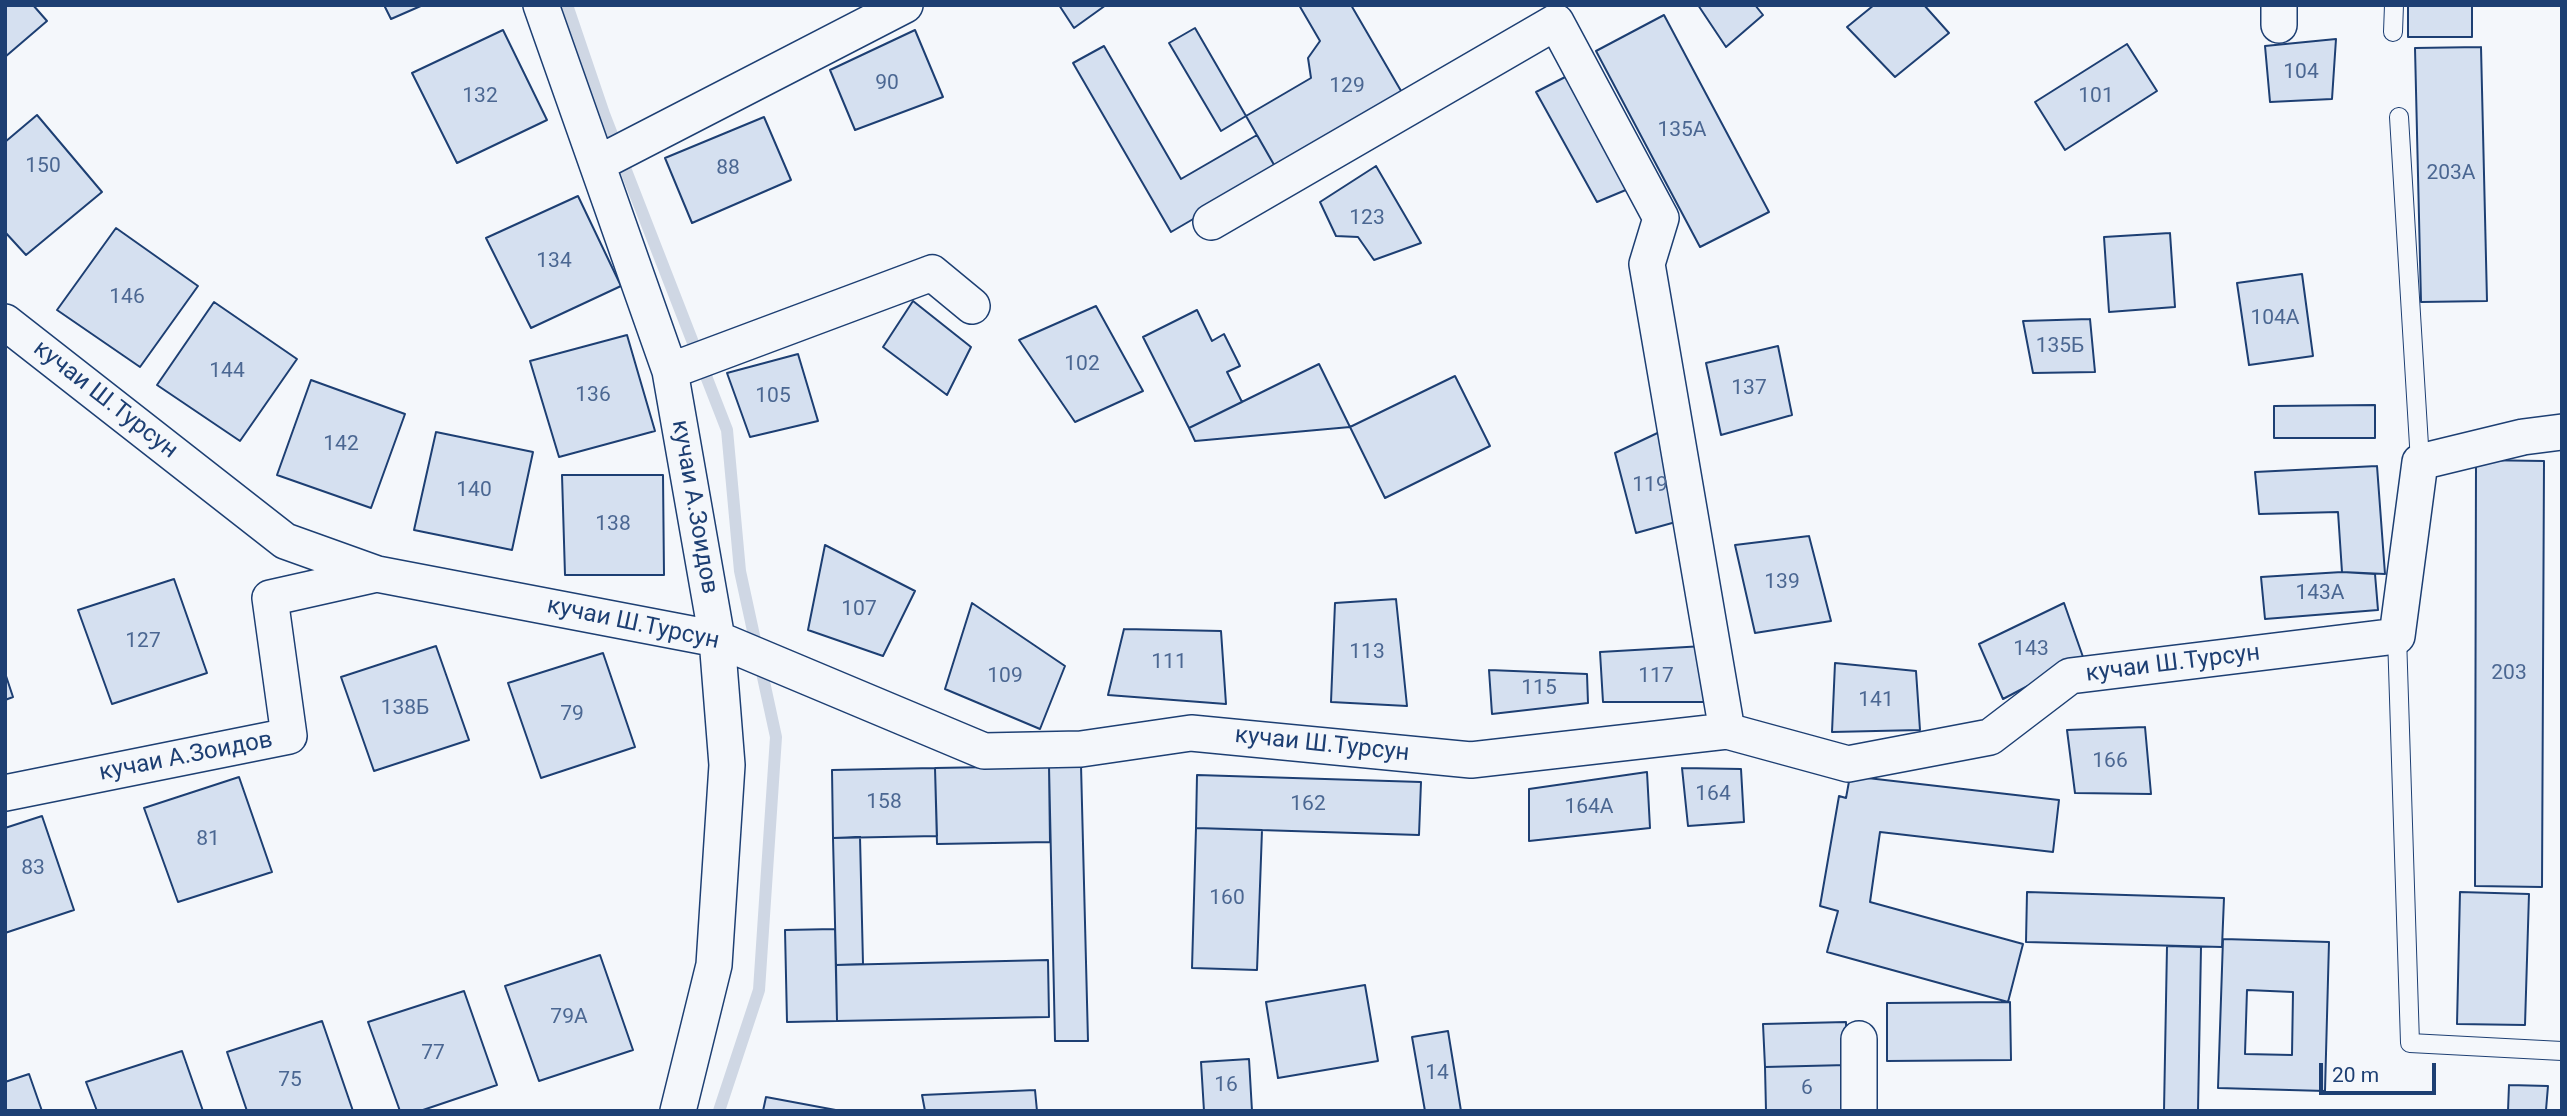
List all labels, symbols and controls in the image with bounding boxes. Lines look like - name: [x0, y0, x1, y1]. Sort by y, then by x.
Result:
- house number: 104: [2283, 60, 2319, 86]
- house number: 90: [875, 71, 899, 97]
- house number: 129: [1329, 74, 1365, 100]
- house number: 132: [462, 84, 498, 110]
- house number: 101: [2078, 84, 2114, 110]
- house number: 135А: [1657, 118, 1707, 144]
- house number: 150: [25, 154, 61, 180]
- house number: 88: [716, 156, 740, 182]
- house number: 203А: [2426, 161, 2476, 187]
- house number: 123: [1349, 206, 1385, 232]
- house number: 134: [536, 249, 572, 275]
- house number: 146: [109, 285, 145, 311]
- house number: 104А: [2250, 306, 2300, 332]
- house number: 135Б: [2036, 334, 2084, 360]
- street label: кучаи Ш.Турсун: [27, 335, 183, 465]
- house number: 102: [1064, 352, 1100, 378]
- house number: 144: [209, 359, 245, 385]
- house number: 137: [1731, 376, 1767, 402]
- house number: 136: [575, 383, 611, 409]
- house number: 105: [755, 384, 791, 410]
- street label: кучаи А.Зоидов: [665, 418, 723, 596]
- house number: 142: [323, 432, 359, 458]
- house number: 119: [1632, 473, 1668, 499]
- house number: 140: [456, 478, 492, 504]
- house number: 138: [595, 512, 631, 538]
- house number: 139: [1764, 570, 1800, 596]
- house number: 143А: [2295, 581, 2345, 607]
- street label: кучаи Ш.Турсун: [544, 592, 722, 656]
- house number: 107: [841, 597, 877, 623]
- house number: 127: [125, 629, 161, 655]
- house number: 143: [2013, 637, 2049, 663]
- street label: кучаи Ш.Турсун: [2084, 639, 2262, 689]
- house number: 113: [1349, 640, 1385, 666]
- house number: 111: [1151, 650, 1187, 676]
- house number: 203: [2491, 661, 2527, 687]
- house number: 109: [987, 664, 1023, 690]
- house number: 117: [1638, 664, 1674, 690]
- house number: 115: [1521, 676, 1557, 702]
- house number: 141: [1858, 688, 1894, 714]
- house number: 138Б: [381, 696, 429, 722]
- house number: 79: [560, 702, 584, 728]
- street label: кучаи Ш.Турсун: [1233, 722, 1411, 768]
- street label: кучаи А.Зоидов: [97, 726, 275, 788]
- house number: 166: [2092, 749, 2128, 775]
- house number: 164: [1695, 782, 1731, 808]
- house number: 158: [866, 790, 902, 816]
- house number: 162: [1290, 792, 1326, 818]
- house number: 164А: [1564, 795, 1614, 821]
- house number: 81: [196, 827, 220, 853]
- house number: 83: [21, 856, 45, 882]
- house number: 160: [1209, 886, 1245, 912]
- house number: 79А: [550, 1005, 588, 1031]
- house number: 77: [421, 1041, 445, 1067]
- scale bar: [2322, 1050, 2439, 1094]
- house number: 14: [1425, 1061, 1449, 1087]
- text: 20 m: [2332, 1063, 2379, 1087]
- house number: 75: [278, 1068, 302, 1094]
- house number: 16: [1214, 1073, 1238, 1099]
- house number: 6: [1801, 1076, 1813, 1102]

